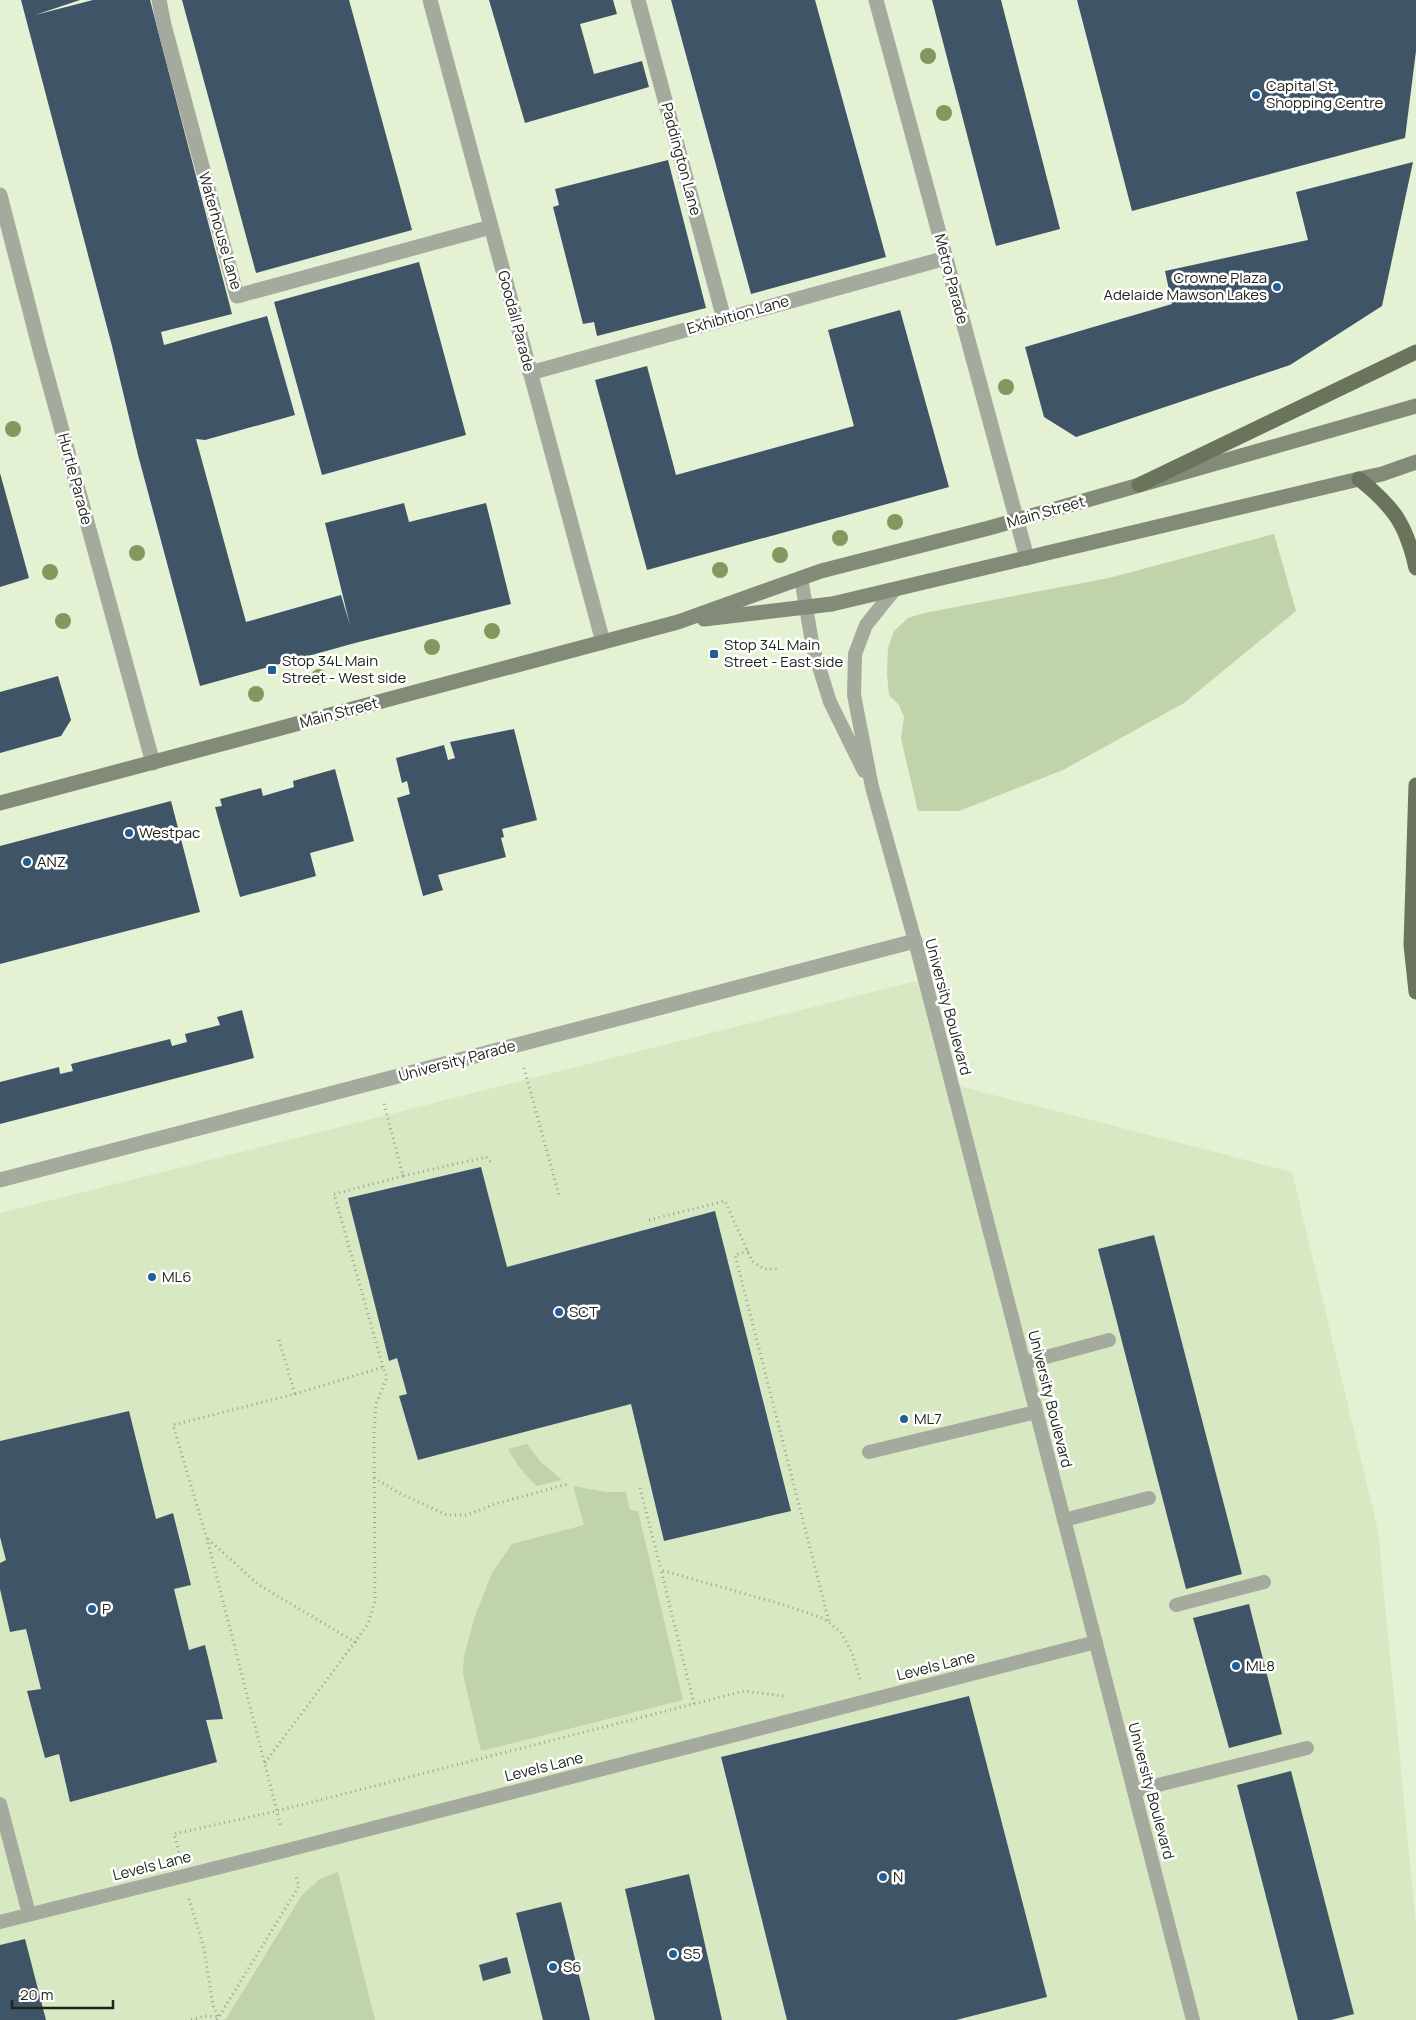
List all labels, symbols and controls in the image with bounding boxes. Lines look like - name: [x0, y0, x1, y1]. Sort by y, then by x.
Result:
- place label: Capital St. Shopping Centre: [1266, 75, 1384, 113]
- marker: Capital St. Shopping Centre: [1250, 89, 1262, 101]
- street label: Paddington Lane: [656, 100, 707, 218]
- street label: Waterhouse Lane: [194, 170, 247, 292]
- street label: Metro Parade: [929, 231, 974, 327]
- place label: Crowne Plaza Adelaide Mawson Lakes: [1103, 267, 1267, 305]
- street label: Goodall Parade: [493, 268, 540, 374]
- marker: Crowne Plaza Adelaide Mawson Lakes: [1271, 281, 1283, 293]
- street label: Exhibition Lane: [684, 290, 792, 339]
- street label: Hurtle Parade: [53, 431, 98, 527]
- street label: Main Street: [1004, 490, 1087, 533]
- place label: Stop 34L Main Street - East side: [724, 634, 843, 672]
- marker: Stop 34L Main Street - East side: [708, 648, 720, 660]
- place label: Stop 34L Main Street - West side: [282, 650, 406, 688]
- marker: Stop 34L Main Street - West side: [266, 664, 278, 676]
- street label: Main Street: [297, 692, 380, 733]
- place label: Westpac: [139, 822, 200, 843]
- marker: Westpac: [123, 827, 135, 839]
- place label: ANZ: [37, 851, 66, 872]
- marker: ANZ: [21, 856, 33, 868]
- street label: University Boulevard: [920, 936, 977, 1078]
- street label: University Parade: [396, 1035, 518, 1086]
- place label: ML6: [162, 1266, 192, 1287]
- marker: ML6: [146, 1271, 158, 1283]
- place label: SCT: [569, 1301, 598, 1322]
- marker: SCT: [553, 1306, 565, 1318]
- street label: University Boulevard: [1023, 1328, 1078, 1470]
- place label: ML7: [914, 1408, 942, 1429]
- marker: ML7: [898, 1413, 910, 1425]
- place label: P: [102, 1598, 111, 1619]
- marker: P: [86, 1603, 98, 1615]
- street label: Levels Lane: [894, 1646, 978, 1685]
- place label: ML8: [1246, 1655, 1275, 1676]
- marker: ML8: [1230, 1660, 1242, 1672]
- street label: University Boulevard: [1123, 1720, 1180, 1862]
- street label: Levels Lane: [502, 1747, 586, 1786]
- street label: Levels Lane: [110, 1846, 194, 1885]
- place label: N: [893, 1866, 903, 1887]
- marker: N: [877, 1871, 889, 1883]
- place label: S5: [683, 1943, 701, 1964]
- marker: S5: [667, 1948, 679, 1960]
- place label: S6: [563, 1956, 582, 1977]
- marker: S6: [547, 1961, 559, 1973]
- scale bar: [12, 1978, 114, 2010]
- text: 20 m: [20, 1984, 53, 2005]

